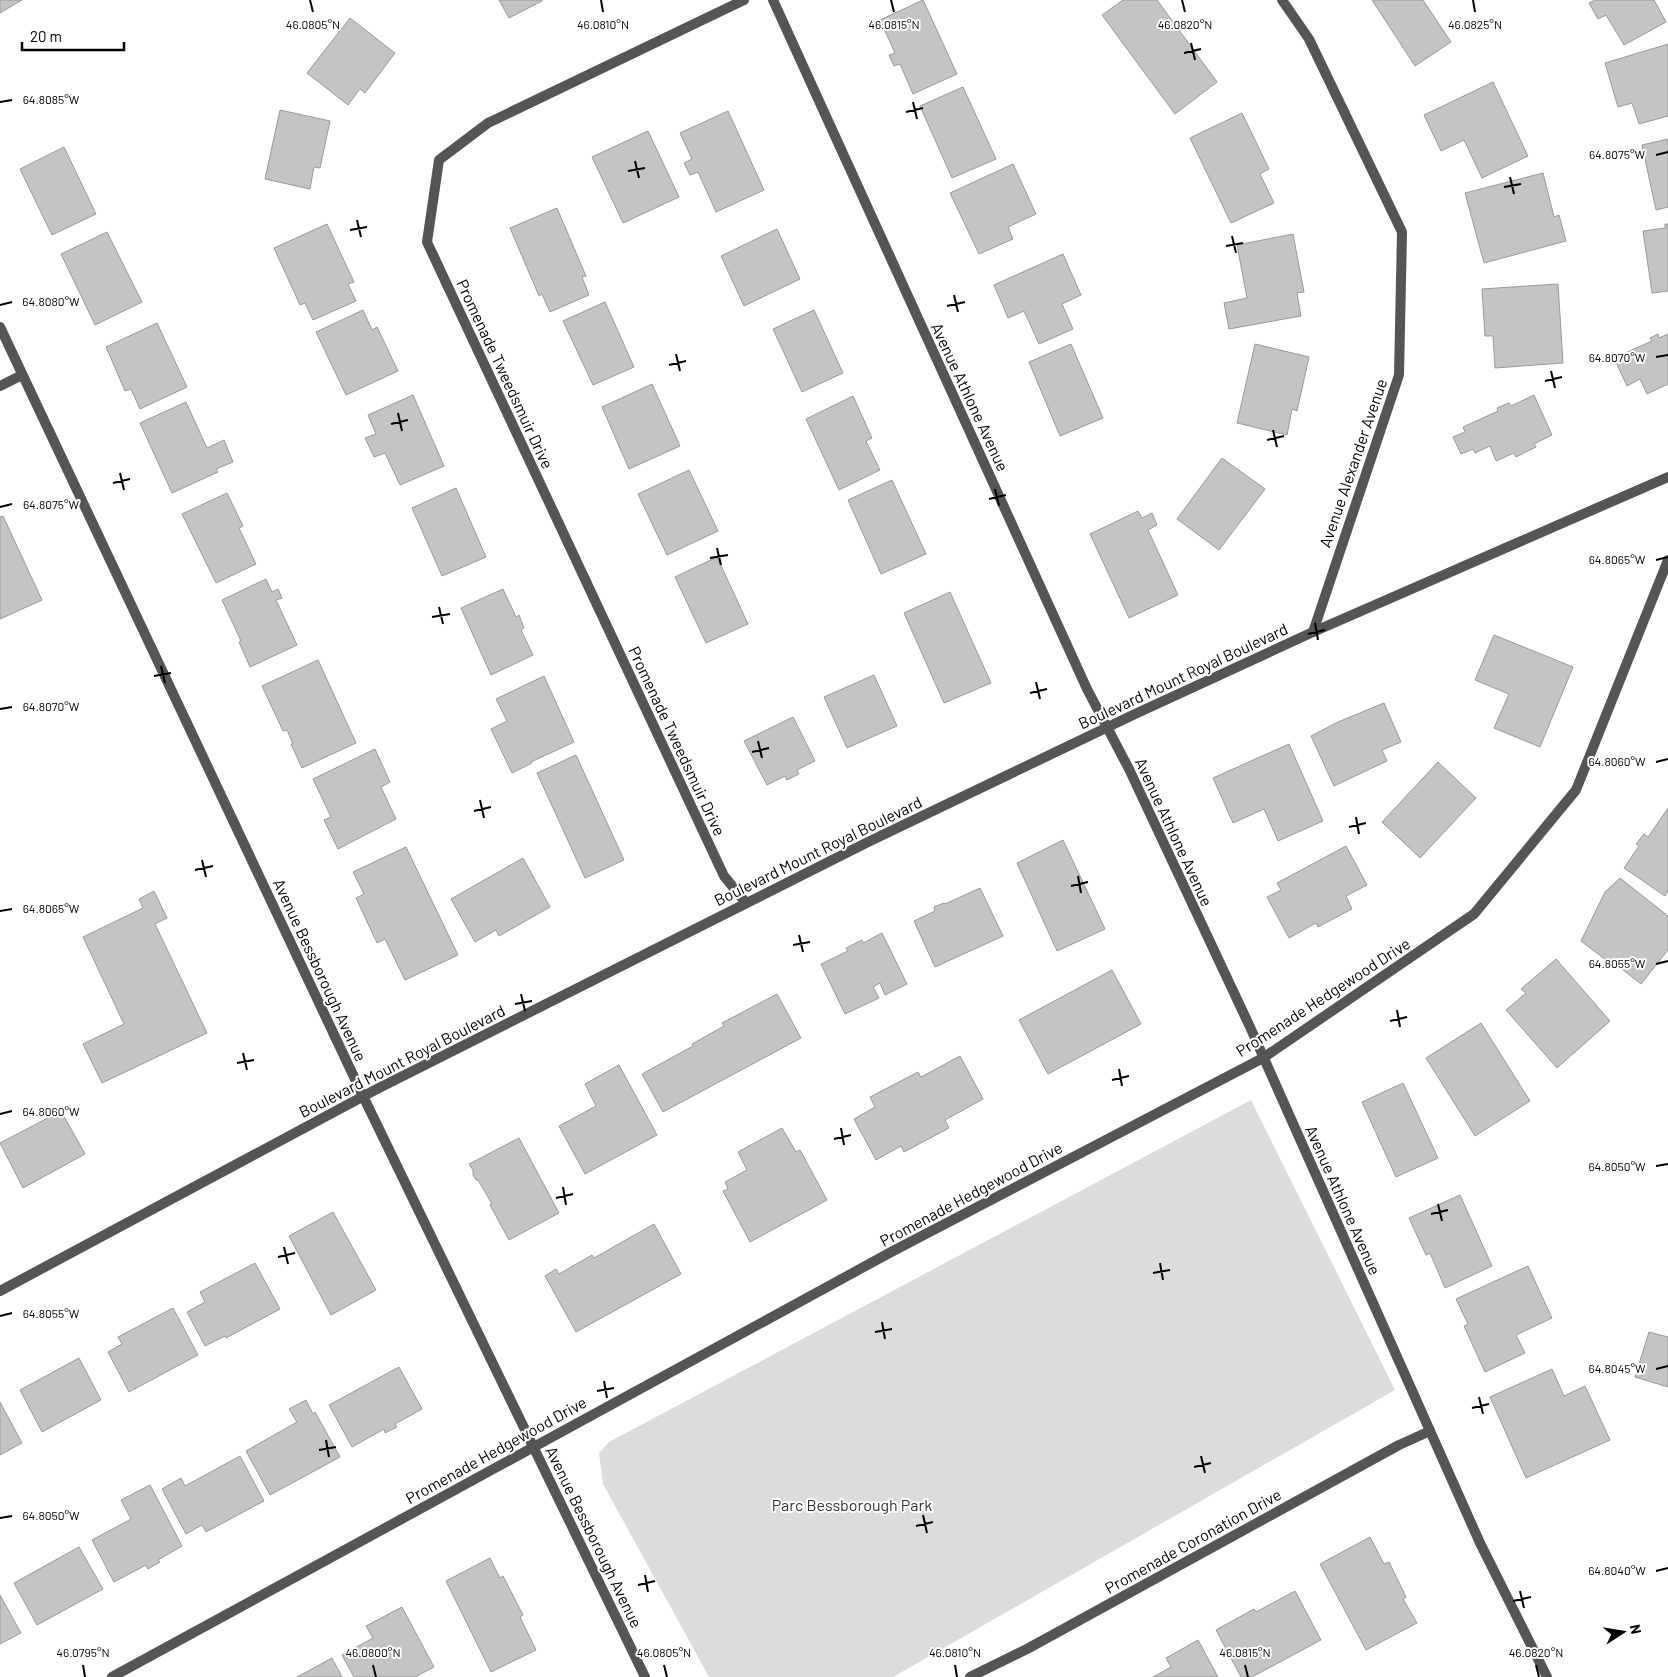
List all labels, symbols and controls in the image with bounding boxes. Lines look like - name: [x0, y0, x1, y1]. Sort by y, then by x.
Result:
- text: 46.0805°N: [286, 17, 340, 31]
- text: 46.0810°N: [577, 17, 629, 31]
- text: 46.0815°N: [868, 17, 920, 31]
- text: 46.0820°N: [1158, 17, 1212, 31]
- text: 46.0825°N: [1448, 17, 1502, 31]
- scale bar: [22, 20, 125, 52]
- text: 20 m: [30, 27, 62, 45]
- text: 64.8085°W: [23, 92, 80, 106]
- text: 64.8075°W: [1589, 147, 1646, 161]
- street label: Promenade Tweedsmuir Drive: [453, 276, 558, 471]
- text: 64.8080°W: [22, 294, 80, 308]
- street label: Avenue Athlone Avenue: [928, 320, 1013, 474]
- text: 64.8070°W: [1589, 350, 1646, 364]
- street label: Avenue Alexander Avenue: [1315, 376, 1390, 550]
- text: 64.8075°W: [23, 497, 80, 511]
- text: 64.8065°W: [1589, 552, 1646, 566]
- street label: Boulevard Mount Royal Boulevard: [1075, 619, 1290, 733]
- street label: Promenade Tweedsmuir Drive: [625, 643, 730, 838]
- text: 64.8070°W: [23, 699, 80, 713]
- text: 64.8060°W: [1588, 754, 1646, 768]
- street label: Avenue Athlone Avenue: [1132, 755, 1217, 909]
- street label: Boulevard Mount Royal Boulevard: [711, 792, 925, 909]
- street label: Avenue Bessborough Avenue: [270, 875, 371, 1064]
- text: 64.8065°W: [23, 901, 80, 915]
- street label: Promenade Hedgewood Drive: [1232, 933, 1413, 1060]
- text: 64.8055°W: [1589, 956, 1646, 970]
- street label: Boulevard Mount Royal Boulevard: [296, 1000, 508, 1121]
- text: 64.8060°W: [22, 1104, 80, 1118]
- street label: Avenue Athlone Avenue: [1302, 1122, 1385, 1277]
- street label: Promenade Hedgewood Drive: [876, 1137, 1065, 1250]
- text: 64.8050°W: [1588, 1159, 1646, 1173]
- text: 64.8055°W: [23, 1306, 80, 1320]
- text: 64.8045°W: [1588, 1361, 1646, 1375]
- street label: Promenade Hedgewood Drive: [402, 1392, 589, 1507]
- street label: Avenue Bessborough Avenue: [542, 1443, 647, 1630]
- street label: Promenade Coronation Drive: [1101, 1484, 1284, 1597]
- park label: Parc Bessborough Park: [772, 1495, 932, 1514]
- text: 64.8050°W: [22, 1508, 80, 1522]
- text: 64.8040°W: [1588, 1563, 1646, 1577]
- north arrow: [1598, 1607, 1648, 1657]
- text: N: [1627, 1623, 1645, 1636]
- text: 46.0795°N: [56, 1645, 110, 1659]
- text: 46.0800°N: [346, 1645, 401, 1659]
- text: 46.0805°N: [637, 1645, 691, 1659]
- text: 46.0810°N: [929, 1645, 981, 1659]
- text: 46.0815°N: [1219, 1645, 1271, 1659]
- text: 46.0820°N: [1509, 1645, 1563, 1659]

